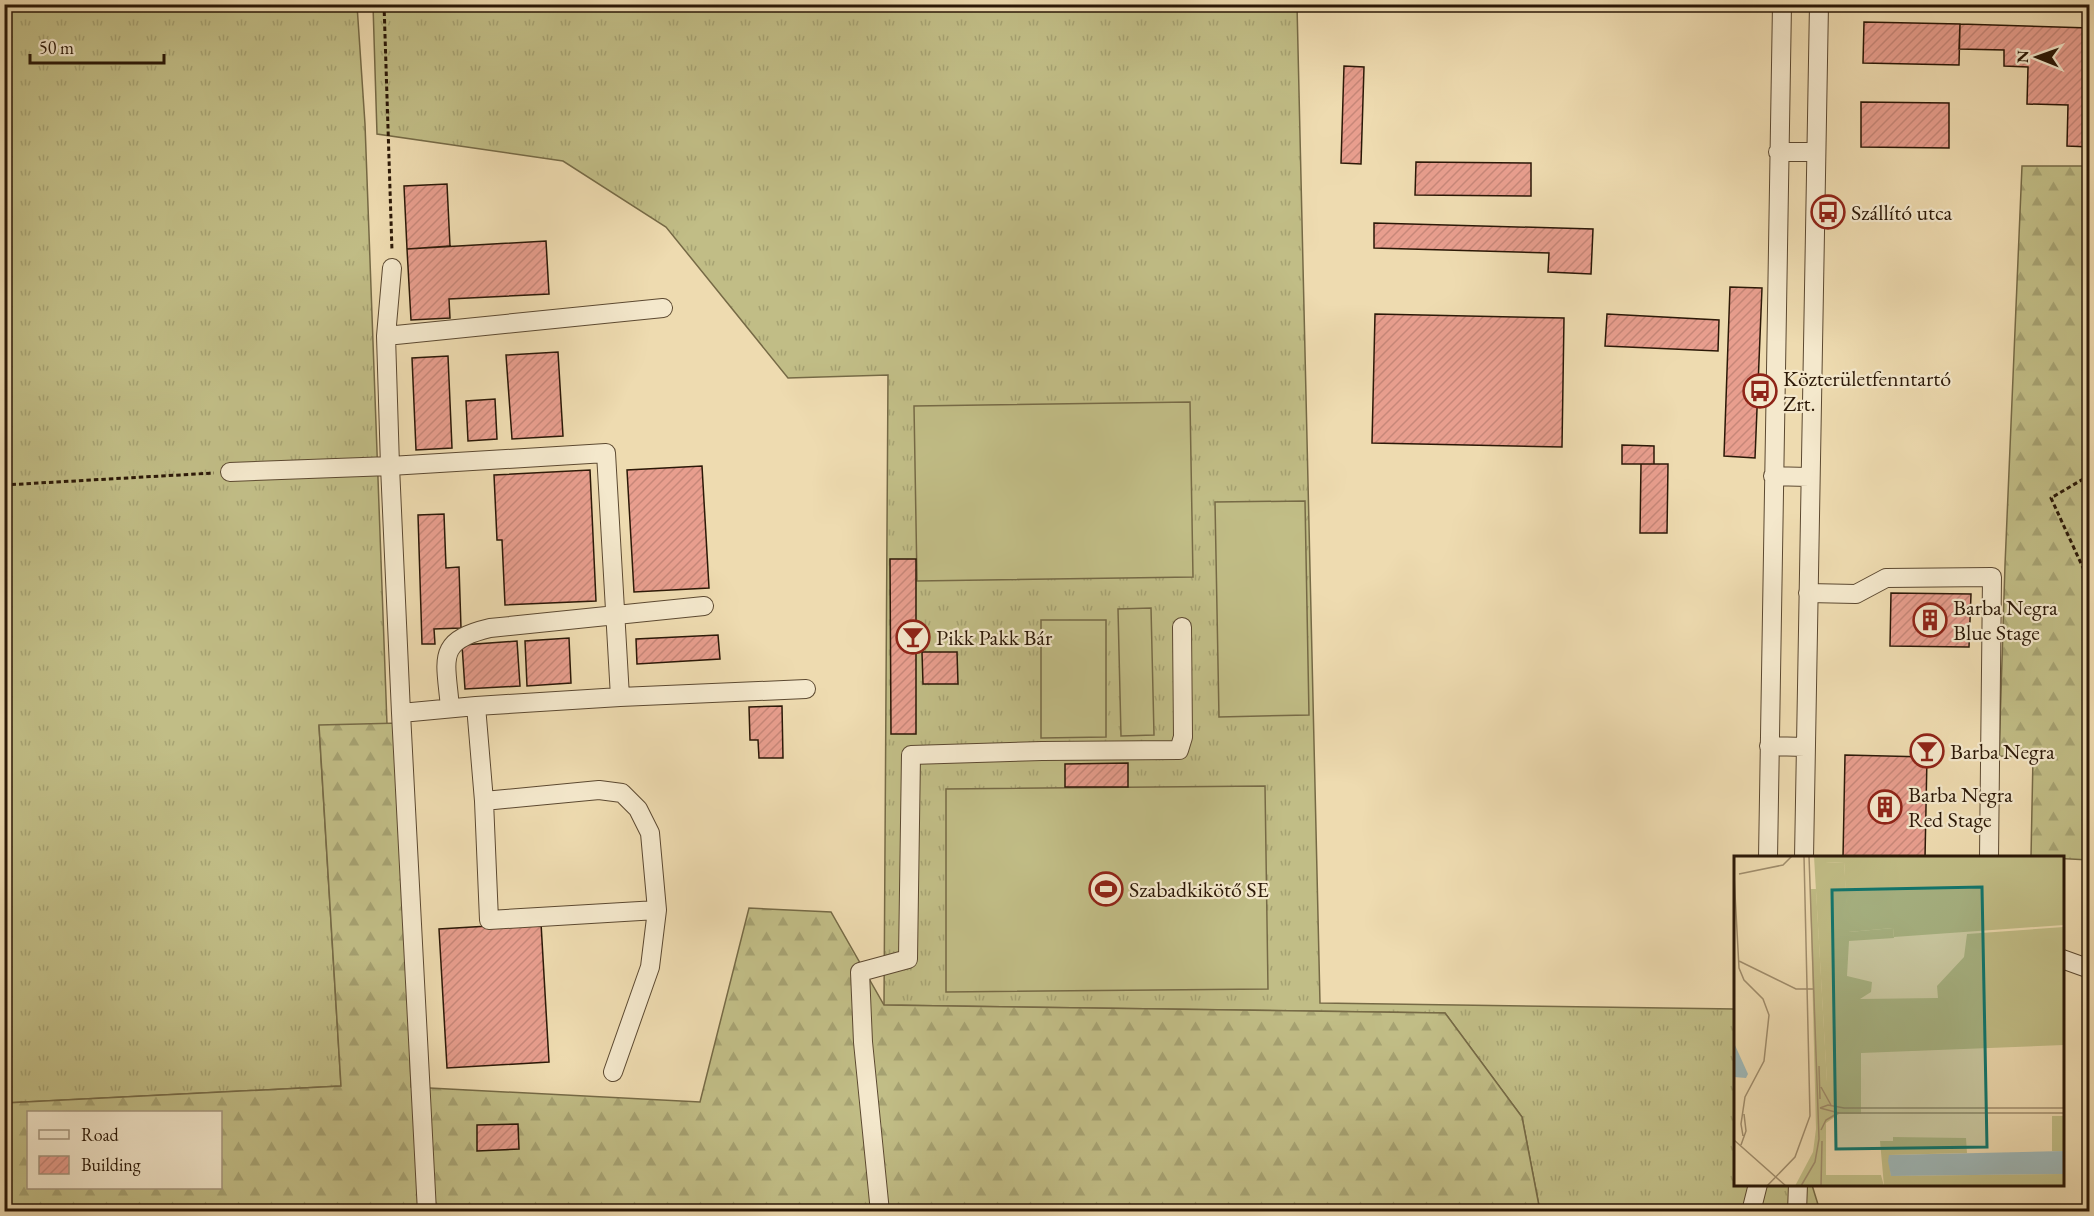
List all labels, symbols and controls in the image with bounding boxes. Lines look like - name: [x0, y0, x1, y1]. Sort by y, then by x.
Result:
- scale bar: [30, 27, 164, 65]
- north arrow: [2007, 27, 2067, 87]
- text: 50 m: [39, 36, 74, 59]
- text: N: [2012, 50, 2033, 63]
- bus stop icon: Szállító utca: [1810, 194, 1846, 230]
- place label: Szállító utca: [1851, 198, 1953, 227]
- place label: Közterületfenntartó Zrt.: [1783, 364, 1951, 418]
- bus stop icon: Közterületfenntartó Zrt.: [1742, 373, 1778, 409]
- place label: Barba Negra Blue Stage: [1953, 593, 2058, 647]
- building icon: Barba Negra Blue Stage: [1912, 602, 1948, 638]
- bar icon: Pikk Pakk Bár: [895, 619, 931, 655]
- place label: Pikk Pakk Bár: [936, 623, 1053, 652]
- bar icon: Barba Negra: [1909, 733, 1945, 769]
- place label: Barba Negra: [1950, 737, 2055, 766]
- place label: Barba Negra Red Stage: [1908, 780, 2013, 834]
- building icon: Barba Negra Red Stage: [1867, 789, 1903, 825]
- inset map: [1734, 856, 2064, 1186]
- sports icon: Szabadkikötő SE: [1088, 871, 1124, 907]
- place label: Szabadkikötő SE: [1129, 875, 1269, 904]
- legend: [27, 1111, 222, 1189]
- text: Road: [81, 1123, 120, 1146]
- text: Building: [81, 1153, 141, 1176]

